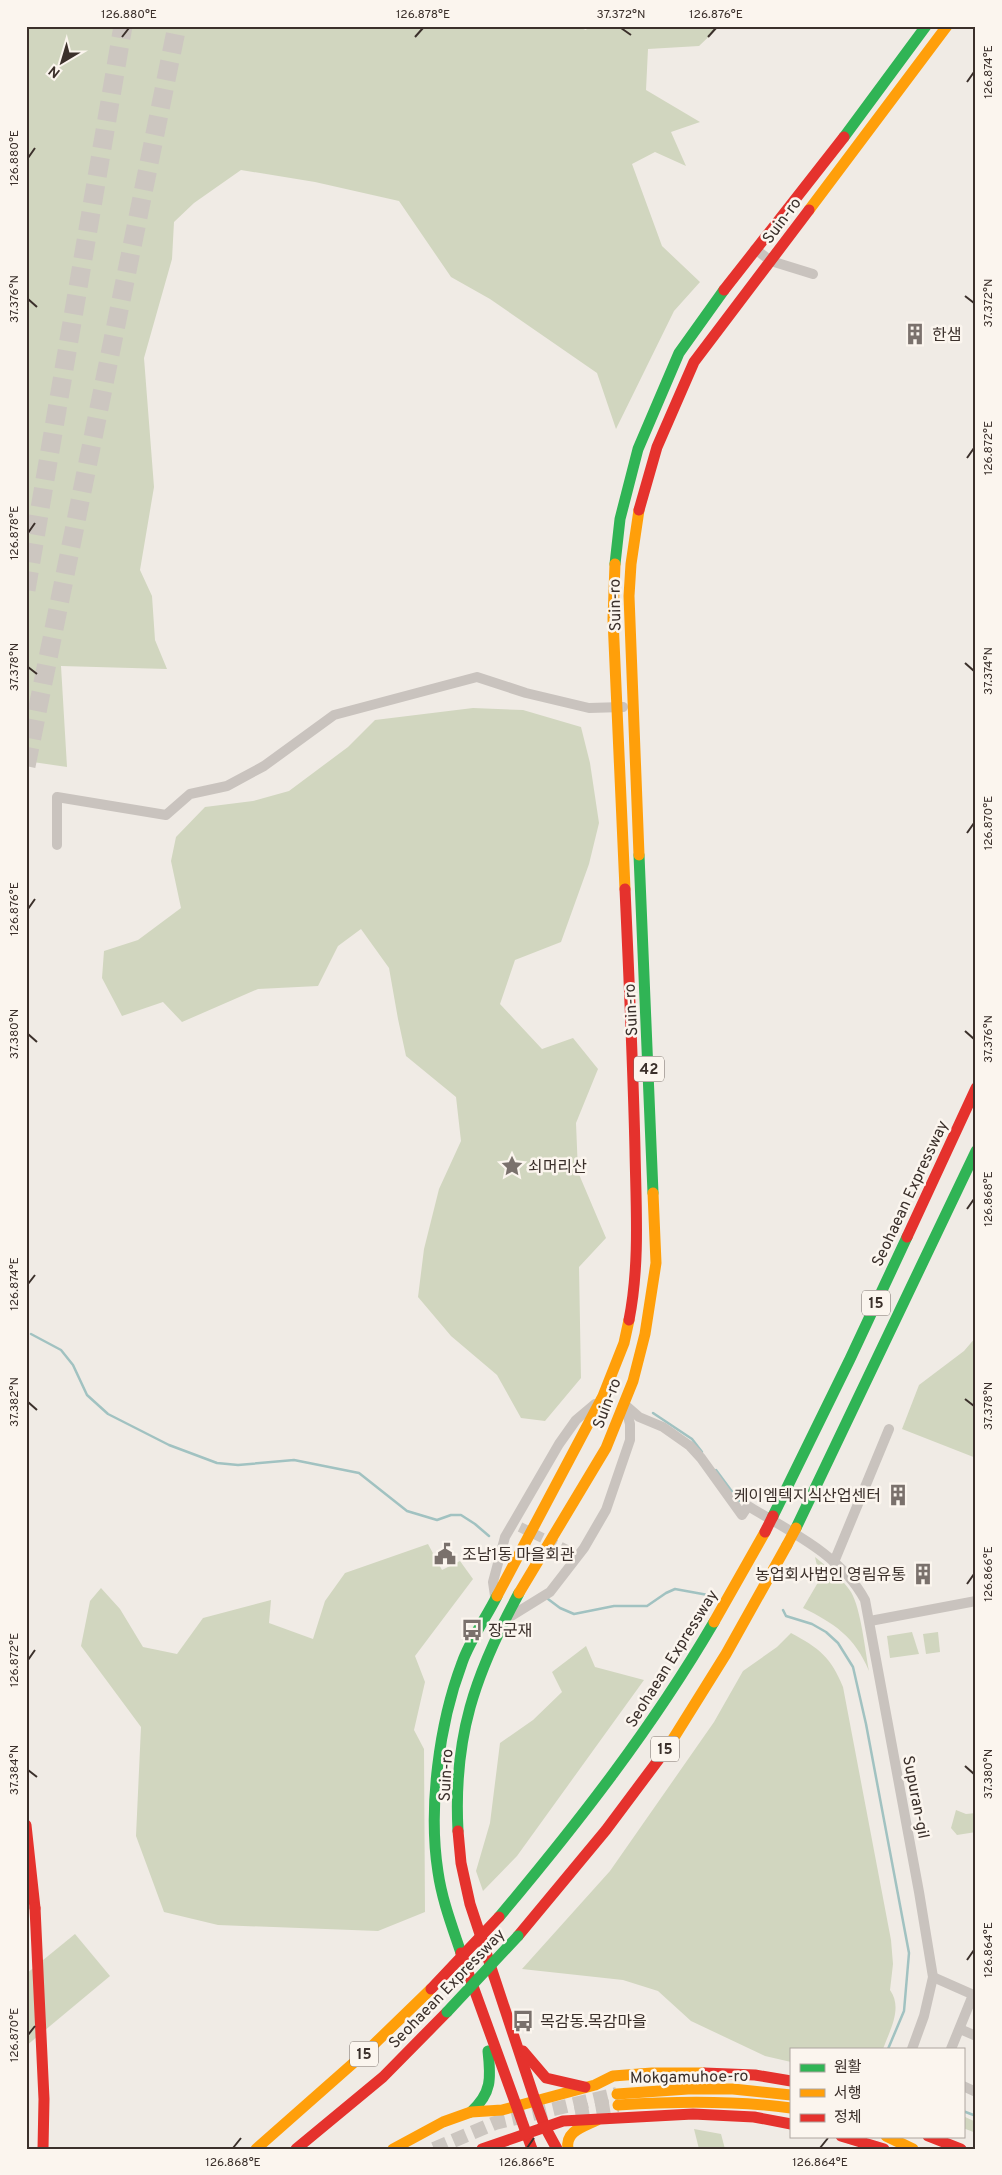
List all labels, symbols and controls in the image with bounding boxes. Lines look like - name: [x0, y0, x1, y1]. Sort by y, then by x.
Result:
- text: 126.880°E: [101, 7, 157, 23]
- text: 126.878°E: [396, 7, 450, 23]
- text: 37.372°N: [597, 7, 645, 23]
- text: 126.876°E: [689, 7, 743, 23]
- north arrow: [38, 38, 88, 88]
- text: 126.874°E: [981, 45, 997, 99]
- text: N: [46, 61, 64, 81]
- text: 126.880°E: [7, 130, 23, 186]
- street label: Suin-ro: [759, 194, 806, 248]
- text: 37.376°N: [7, 275, 23, 323]
- text: 37.372°N: [981, 279, 997, 327]
- building icon: 한샘: [902, 321, 928, 347]
- place label: 한샘: [932, 326, 961, 346]
- text: 126.872°E: [981, 421, 997, 475]
- text: 126.878°E: [7, 506, 23, 560]
- street label: Suin-ro: [606, 578, 626, 632]
- text: 37.378°N: [7, 643, 23, 691]
- text: 37.374°N: [981, 647, 997, 695]
- text: 126.870°E: [981, 796, 997, 850]
- text: 126.876°E: [7, 882, 23, 936]
- street label: Suin-ro: [621, 983, 643, 1037]
- text: 37.380°N: [7, 1009, 23, 1059]
- text: 37.376°N: [981, 1015, 997, 1063]
- road number: 42: [634, 1056, 664, 1082]
- street label: Seohaean Expressway: [868, 1118, 953, 1270]
- place icon: 쇠머리산: [499, 1153, 525, 1179]
- place label: 쇠머리산: [528, 1158, 587, 1178]
- text: 126.868°E: [981, 1171, 997, 1227]
- text: 126.874°E: [7, 1257, 23, 1311]
- road number: 15: [862, 1290, 890, 1316]
- street label: Suin-ro: [589, 1375, 627, 1432]
- text: 37.382°N: [7, 1377, 23, 1427]
- text: 37.378°N: [981, 1382, 997, 1430]
- building icon: 케이엠텍지식산업센터: [885, 1482, 911, 1508]
- place label: 케이엠텍지식산업센터: [734, 1487, 881, 1507]
- public building icon: 조남1동 마을회관: [432, 1541, 458, 1567]
- place label: 조남1동 마을회관: [462, 1546, 575, 1566]
- text: 126.866°E: [981, 1546, 997, 1602]
- building icon: 농업회사법인 영림유통: [910, 1561, 936, 1587]
- place label: 농업회사법인 영림유통: [755, 1566, 906, 1586]
- street label: Seohaean Expressway: [622, 1586, 723, 1732]
- bus stop icon: 장군재: [459, 1617, 485, 1643]
- place label: 장군재: [488, 1622, 532, 1642]
- text: 126.872°E: [7, 1633, 23, 1687]
- road number: 15: [651, 1736, 679, 1762]
- text: 37.384°N: [7, 1745, 23, 1795]
- street label: Suin-ro: [436, 1748, 458, 1802]
- text: 37.380°N: [981, 1749, 997, 1799]
- street label: Supuran-gil: [897, 1754, 933, 1841]
- text: 126.864°E: [981, 1922, 997, 1978]
- street label: Seohaean Expressway: [385, 1925, 510, 2054]
- text: 126.870°E: [7, 2008, 23, 2062]
- bus stop icon: 목감동.목감마을: [510, 2008, 536, 2034]
- place label: 목감동.목감마을: [540, 2013, 647, 2033]
- road number: 15: [350, 2042, 378, 2066]
- legend: [790, 2048, 964, 2138]
- text: 원활: [834, 2059, 862, 2078]
- street label: Mokgamuhoe-ro: [630, 2067, 748, 2089]
- text: 서행: [834, 2085, 862, 2104]
- text: 정체: [834, 2109, 862, 2128]
- text: 126.868°E: [205, 2155, 261, 2171]
- text: 126.866°E: [499, 2155, 555, 2171]
- text: 126.864°E: [792, 2155, 848, 2171]

